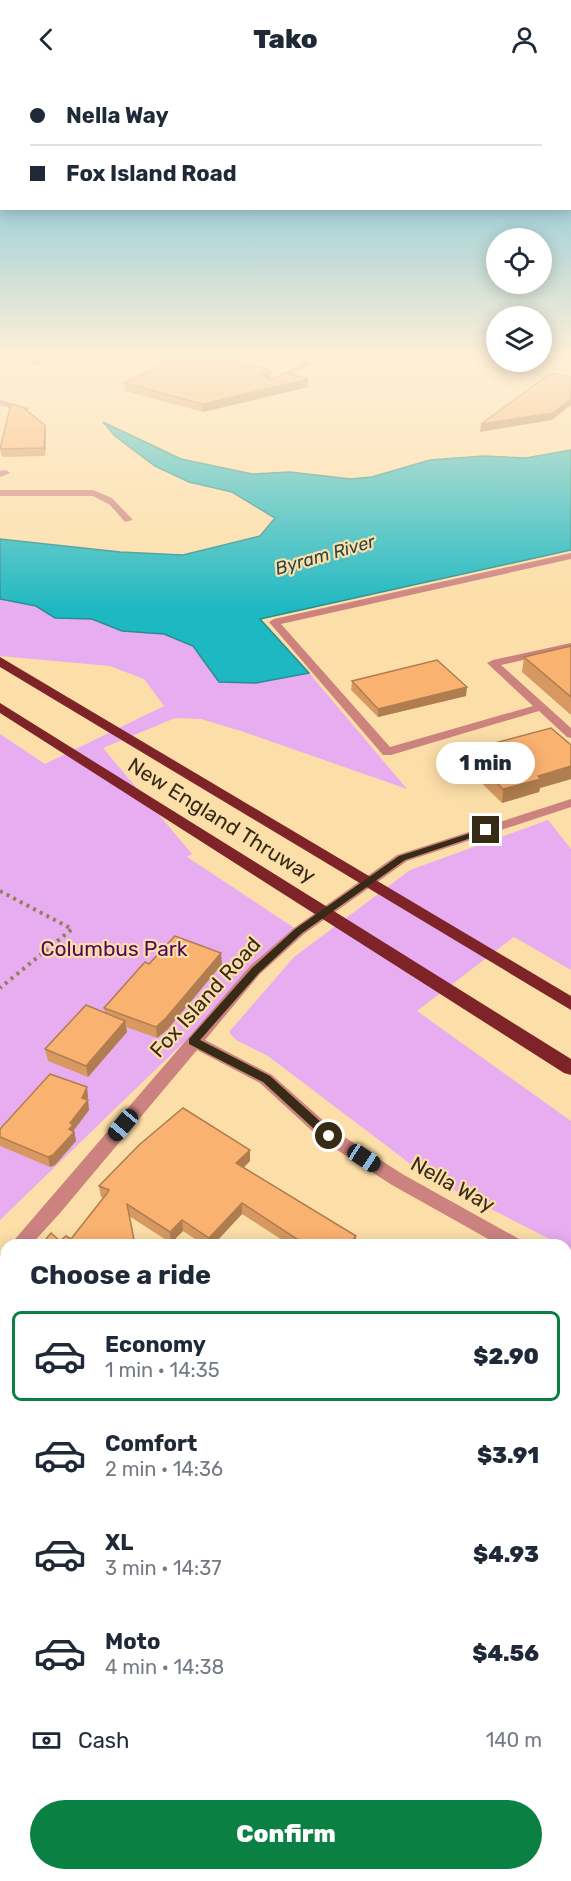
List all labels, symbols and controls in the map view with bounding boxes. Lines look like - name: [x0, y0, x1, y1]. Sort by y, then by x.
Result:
- icon: back: [30, 23, 63, 56]
- text: Tako: [253, 23, 318, 55]
- icon: person: [508, 23, 541, 56]
- text: Nella Way: [66, 102, 169, 129]
- text: Fox Island Road: [66, 160, 237, 187]
- map controls: [486, 228, 552, 372]
- button: locate: [486, 228, 552, 294]
- button: layers: [486, 306, 552, 372]
- water label: Byram River: [273, 530, 378, 580]
- callout: 1 min: [436, 743, 536, 785]
- text: 1 min: [459, 751, 512, 775]
- street label: New England Thruway: [123, 752, 321, 888]
- route end: [472, 816, 499, 843]
- street label: Fox Island Road: [144, 932, 266, 1062]
- park label: Columbus Park: [40, 936, 188, 961]
- car: [105, 1105, 141, 1145]
- route start: [315, 1122, 342, 1149]
- car: [344, 1141, 384, 1175]
- street label: Nella Way: [407, 1151, 500, 1217]
- text: Choose a ride: [30, 1259, 211, 1291]
- icon: car: [33, 1329, 87, 1383]
- text: Economy: [105, 1331, 206, 1358]
- text: $2.90: [473, 1343, 539, 1370]
- text: 1 min · 14:35: [105, 1358, 220, 1382]
- icon: car: [33, 1428, 87, 1482]
- text: Comfort: [105, 1430, 197, 1457]
- text: $3.91: [477, 1442, 539, 1469]
- text: 2 min · 14:36: [105, 1457, 223, 1481]
- icon: car: [33, 1527, 87, 1581]
- text: XL: [105, 1529, 133, 1556]
- text: $4.93: [473, 1541, 539, 1568]
- text: 3 min · 14:37: [105, 1556, 221, 1580]
- icon: car: [33, 1626, 87, 1680]
- text: Moto: [105, 1628, 160, 1655]
- text: $4.56: [472, 1640, 539, 1667]
- text: 4 min · 14:38: [105, 1655, 224, 1679]
- icon: cash: [30, 1724, 63, 1757]
- text: Cash: [78, 1727, 129, 1754]
- text: 140 m: [486, 1728, 542, 1752]
- button: Confirm: [30, 1800, 542, 1869]

